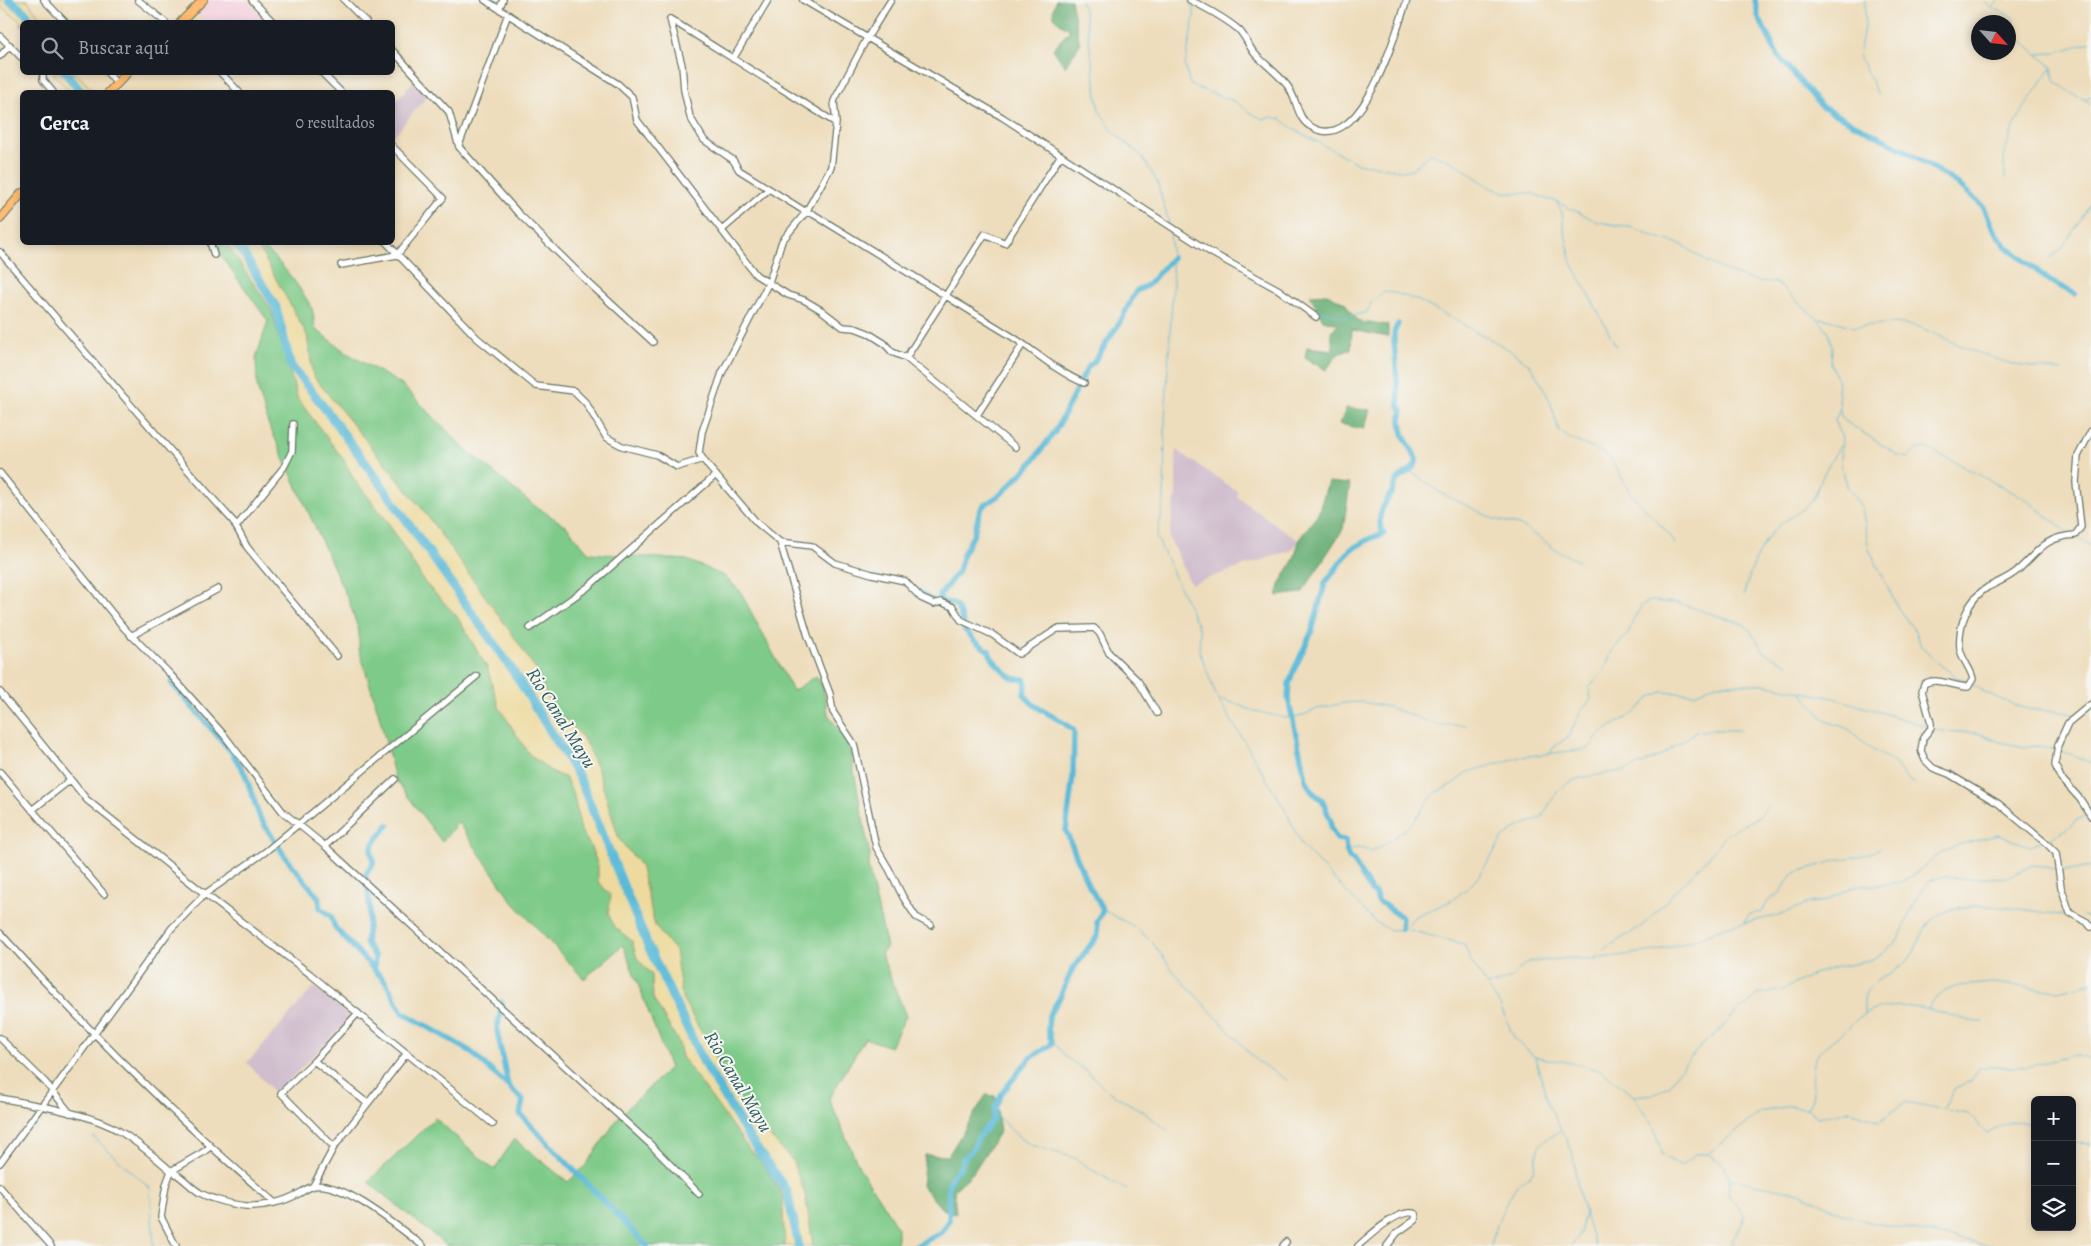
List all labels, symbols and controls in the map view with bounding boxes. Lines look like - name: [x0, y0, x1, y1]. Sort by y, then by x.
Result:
- north arrow: [1971, 15, 2016, 60]
- search box: [20, 20, 395, 75]
- icon: search: [38, 34, 66, 62]
- text: Buscar aquí: [78, 35, 169, 61]
- text: Cerca: [40, 109, 90, 137]
- text: 0 resultados: [295, 112, 375, 134]
- water label: Rio Canal Mayu: [520, 663, 602, 773]
- water label: Rio Canal Mayu: [697, 1026, 779, 1138]
- map controls: [2031, 1096, 2076, 1231]
- button: +: [2031, 1096, 2076, 1141]
- button: −: [2031, 1141, 2076, 1186]
- button: layers: [2031, 1186, 2076, 1231]

